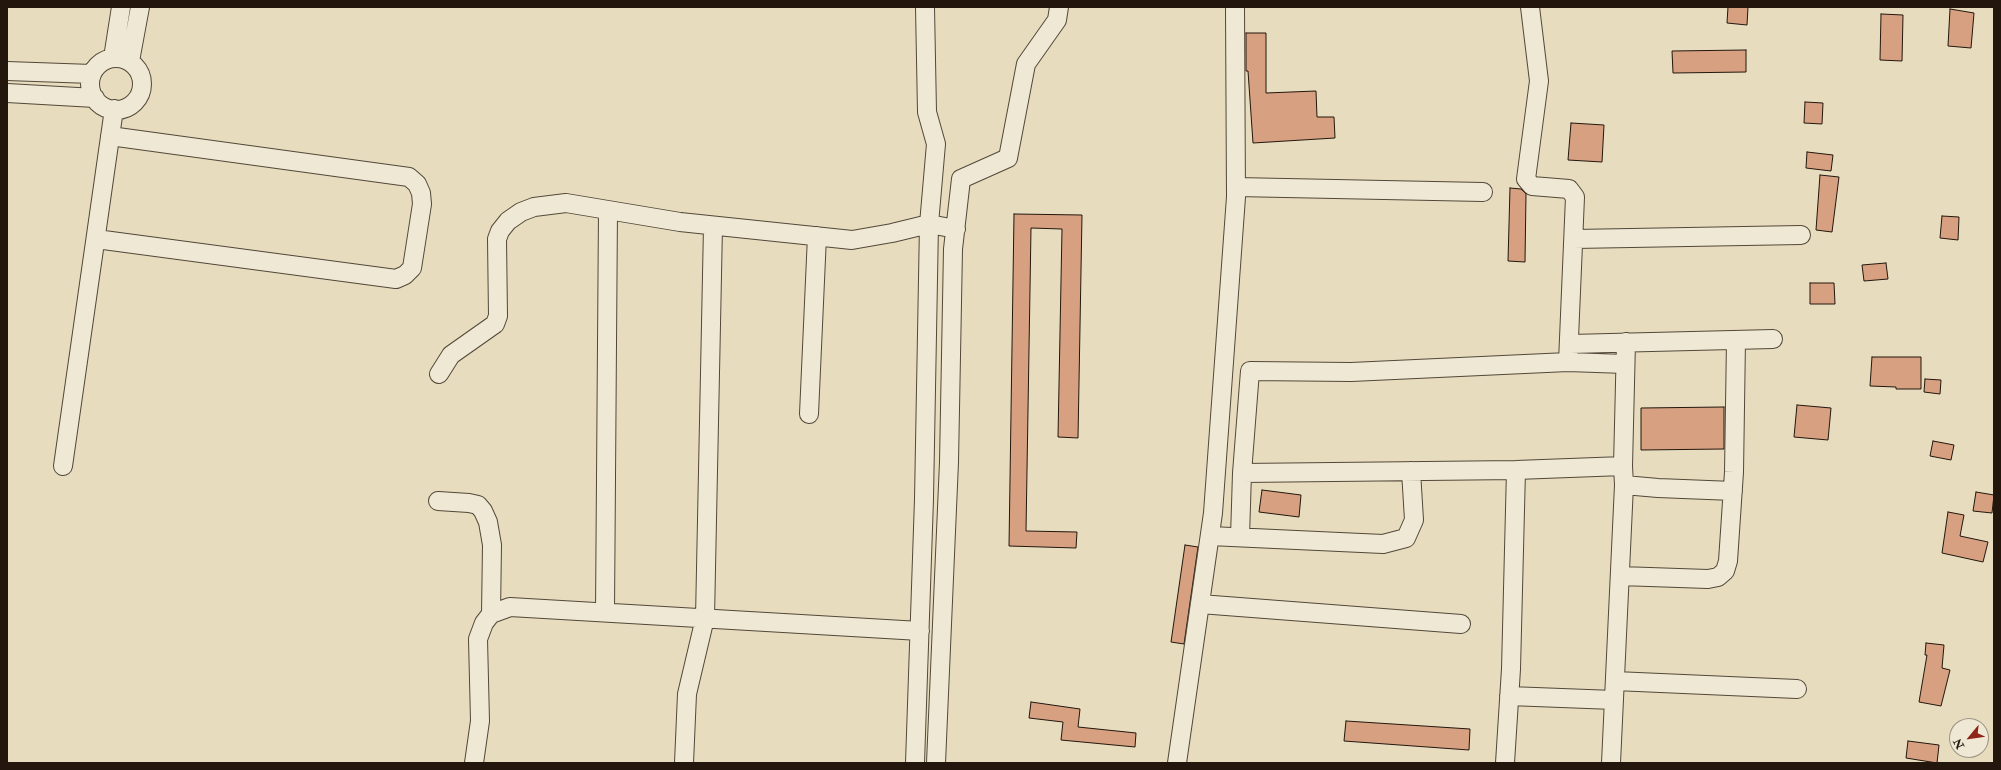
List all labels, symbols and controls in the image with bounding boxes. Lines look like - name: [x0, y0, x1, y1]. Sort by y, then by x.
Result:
- north arrow: [1949, 718, 1989, 758]
- text: N: [1951, 736, 1967, 751]

